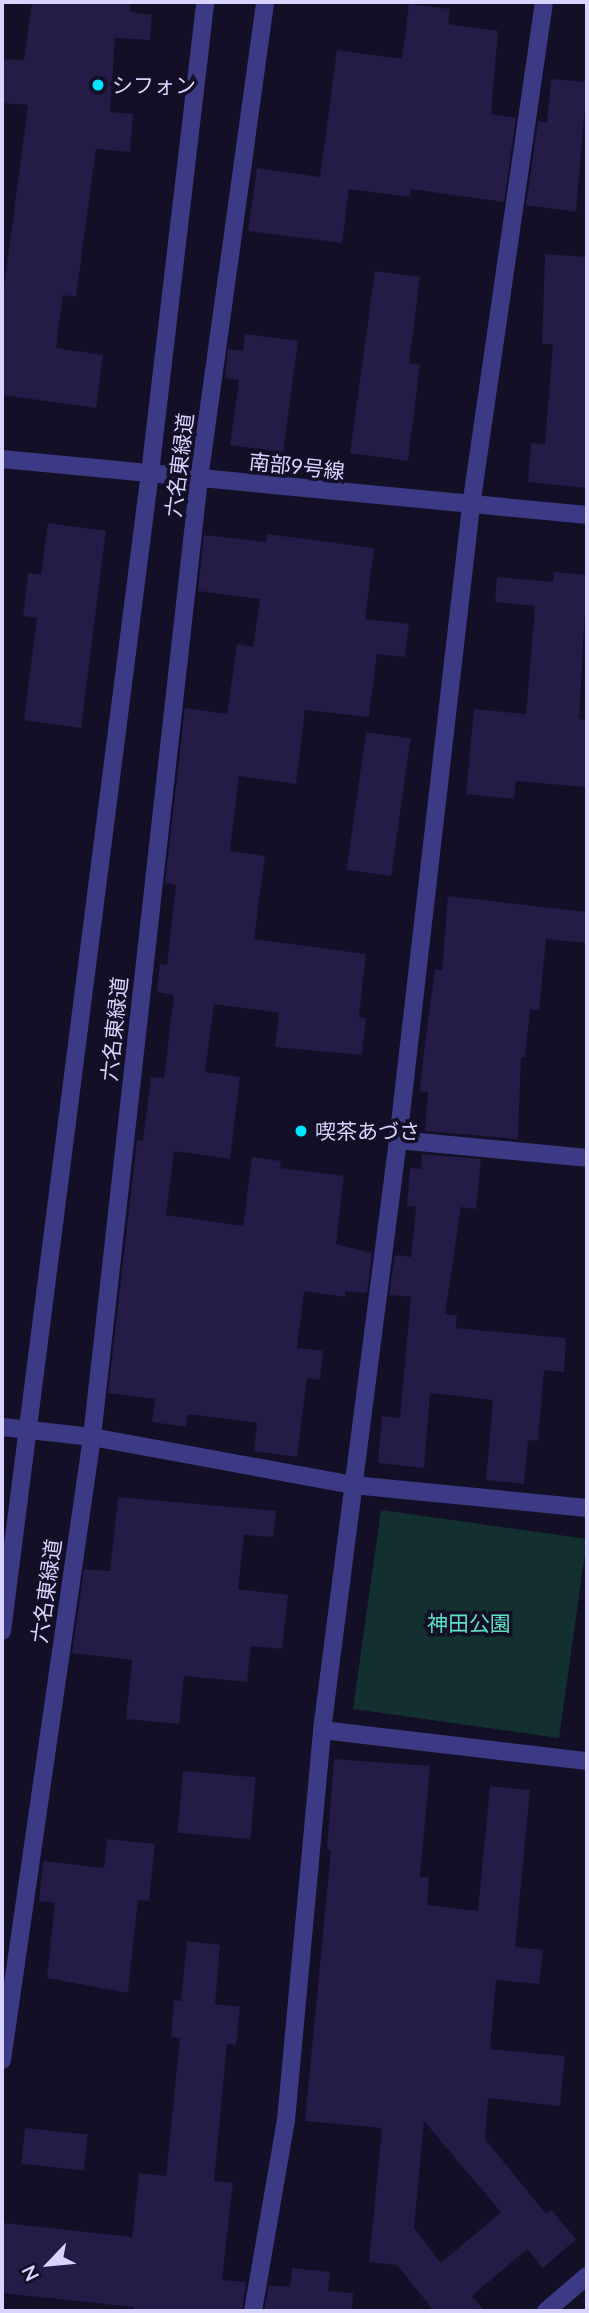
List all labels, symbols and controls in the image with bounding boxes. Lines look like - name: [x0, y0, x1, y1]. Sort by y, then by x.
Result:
- place label: シフォン: [112, 72, 196, 98]
- marker: シフォン: [90, 77, 106, 93]
- street label: 六名東緑道: [160, 411, 198, 519]
- street label: 南部9号線: [248, 448, 346, 484]
- street label: 六名東緑道: [96, 975, 132, 1083]
- place label: 喫茶あづさ: [315, 1118, 420, 1144]
- marker: 喫茶あづさ: [293, 1123, 309, 1139]
- street label: 六名東緑道: [26, 1537, 66, 1645]
- park label: 神田公園: [427, 1610, 511, 1636]
- north arrow: [14, 2229, 84, 2299]
- text: N: [16, 2262, 43, 2285]

